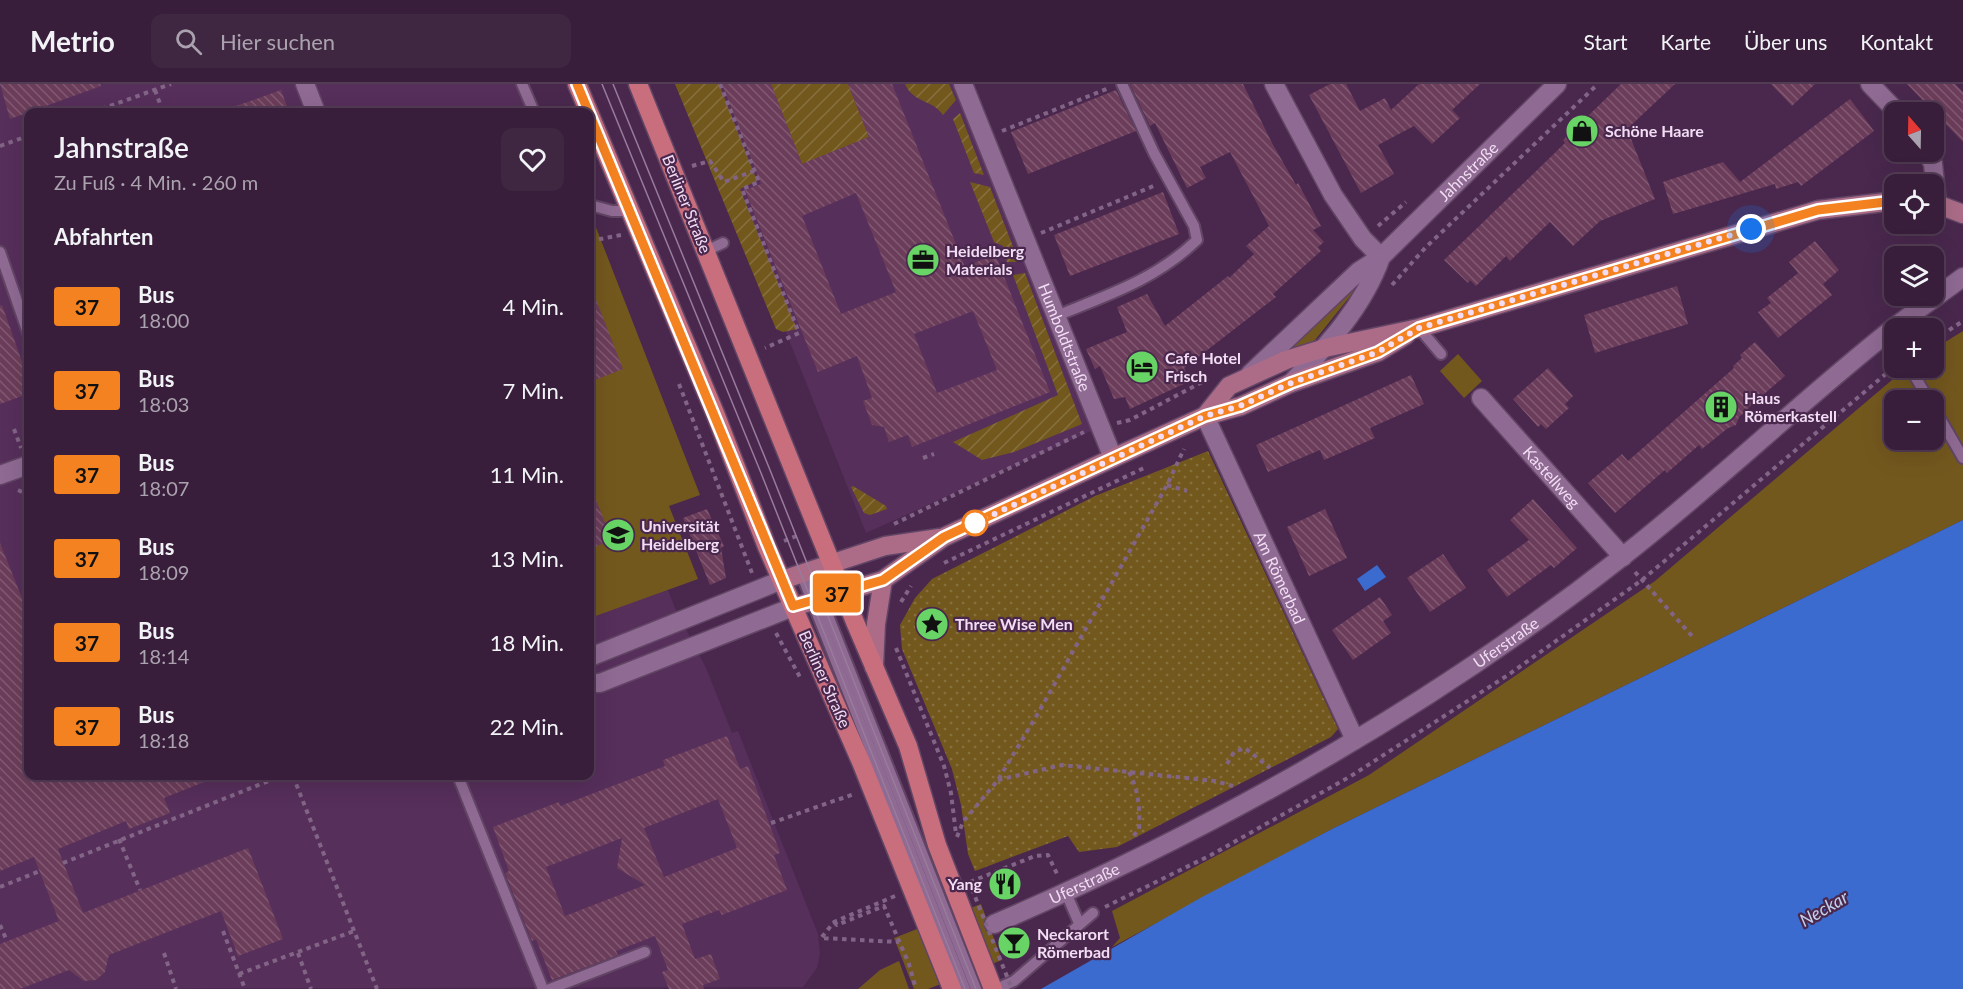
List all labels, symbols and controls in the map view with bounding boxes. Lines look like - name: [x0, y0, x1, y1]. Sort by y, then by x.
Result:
- search box: [151, 14, 571, 68]
- text: Metrio: [30, 24, 115, 58]
- icon: search: [172, 25, 205, 58]
- text: Hier suchen: [220, 28, 335, 55]
- text: Start: [1583, 29, 1628, 54]
- text: Karte: [1661, 29, 1711, 54]
- text: Über uns: [1744, 29, 1827, 54]
- text: Kontakt: [1860, 29, 1933, 54]
- north arrow: [1884, 102, 1944, 162]
- map controls: [1884, 102, 1944, 450]
- shop icon: Schöne Haare: [1564, 113, 1600, 149]
- place label: Schöne Haare: [1605, 121, 1704, 140]
- button: heart: [501, 128, 564, 191]
- text: Jahnstraße: [54, 130, 189, 164]
- street label: Jahnstraße: [1434, 138, 1502, 205]
- street label: Berliner Straße: [659, 152, 716, 256]
- text: Zu Fuß · 4 Min. · 260 m: [54, 170, 258, 194]
- button: locate: [1884, 174, 1944, 234]
- your location: [1736, 214, 1766, 244]
- text: Abfahrten: [54, 223, 153, 250]
- place label: Heidelberg Materials: [946, 241, 1025, 278]
- office icon: Heidelberg Materials: [905, 242, 941, 278]
- button: layers: [1884, 246, 1944, 306]
- street label: Humboldtstraße: [1035, 280, 1095, 394]
- text: Bus: [138, 281, 174, 308]
- text: 4 Min.: [503, 293, 564, 320]
- text: 37: [75, 294, 99, 319]
- text: 18:00: [138, 308, 189, 332]
- button: +: [1884, 318, 1944, 378]
- place label: Cafe Hotel Frisch: [1165, 348, 1241, 385]
- hotel icon: Cafe Hotel Frisch: [1124, 349, 1160, 385]
- text: Bus: [138, 365, 174, 392]
- text: 7 Min.: [503, 377, 564, 404]
- text: 37: [75, 378, 99, 403]
- place label: Haus Römerkastell: [1744, 388, 1837, 425]
- building icon: Haus Römerkastell: [1703, 389, 1739, 425]
- button: −: [1884, 390, 1944, 450]
- text: 18:03: [138, 392, 189, 416]
- street label: Kastellweg: [1519, 442, 1585, 512]
- text: Bus: [138, 449, 174, 476]
- text: 11 Min.: [490, 461, 564, 488]
- text: 37: [75, 462, 99, 487]
- text: 18:07: [138, 476, 189, 500]
- unlabelled marker: [962, 510, 988, 536]
- place label: Universität Heidelberg: [641, 516, 720, 553]
- school or university icon: Universität Heidelberg: [600, 517, 636, 553]
- street label: Am Römerbad: [1251, 528, 1310, 627]
- text: Bus: [138, 533, 174, 560]
- text: 13 Min.: [490, 545, 564, 572]
- text: 37: [75, 546, 99, 571]
- text: 18:09: [138, 560, 189, 584]
- line badge: 37: [810, 574, 864, 612]
- text: 37: [825, 581, 849, 606]
- place icon: Three Wise Men: [914, 606, 950, 642]
- street label: Uferstraße: [1469, 613, 1542, 671]
- place label: Three Wise Men: [955, 614, 1073, 633]
- text: Bus: [138, 617, 174, 644]
- street label: Berliner Straße: [796, 627, 855, 730]
- text: 18 Min.: [490, 629, 564, 656]
- text: 37: [75, 630, 99, 655]
- text: 18:14: [138, 644, 189, 668]
- text: Bus: [138, 701, 174, 728]
- text: 22 Min.: [490, 713, 564, 740]
- text: 37: [75, 714, 99, 739]
- text: 18:18: [138, 728, 189, 752]
- street label: Uferstraße: [1046, 858, 1122, 907]
- restaurant icon: Yang: [987, 866, 1023, 902]
- place label: Yang: [947, 874, 983, 893]
- water label: Neckar: [1795, 885, 1853, 931]
- place label: Neckarort Römerbad: [1037, 924, 1110, 961]
- bar icon: Neckarort Römerbad: [996, 925, 1032, 961]

